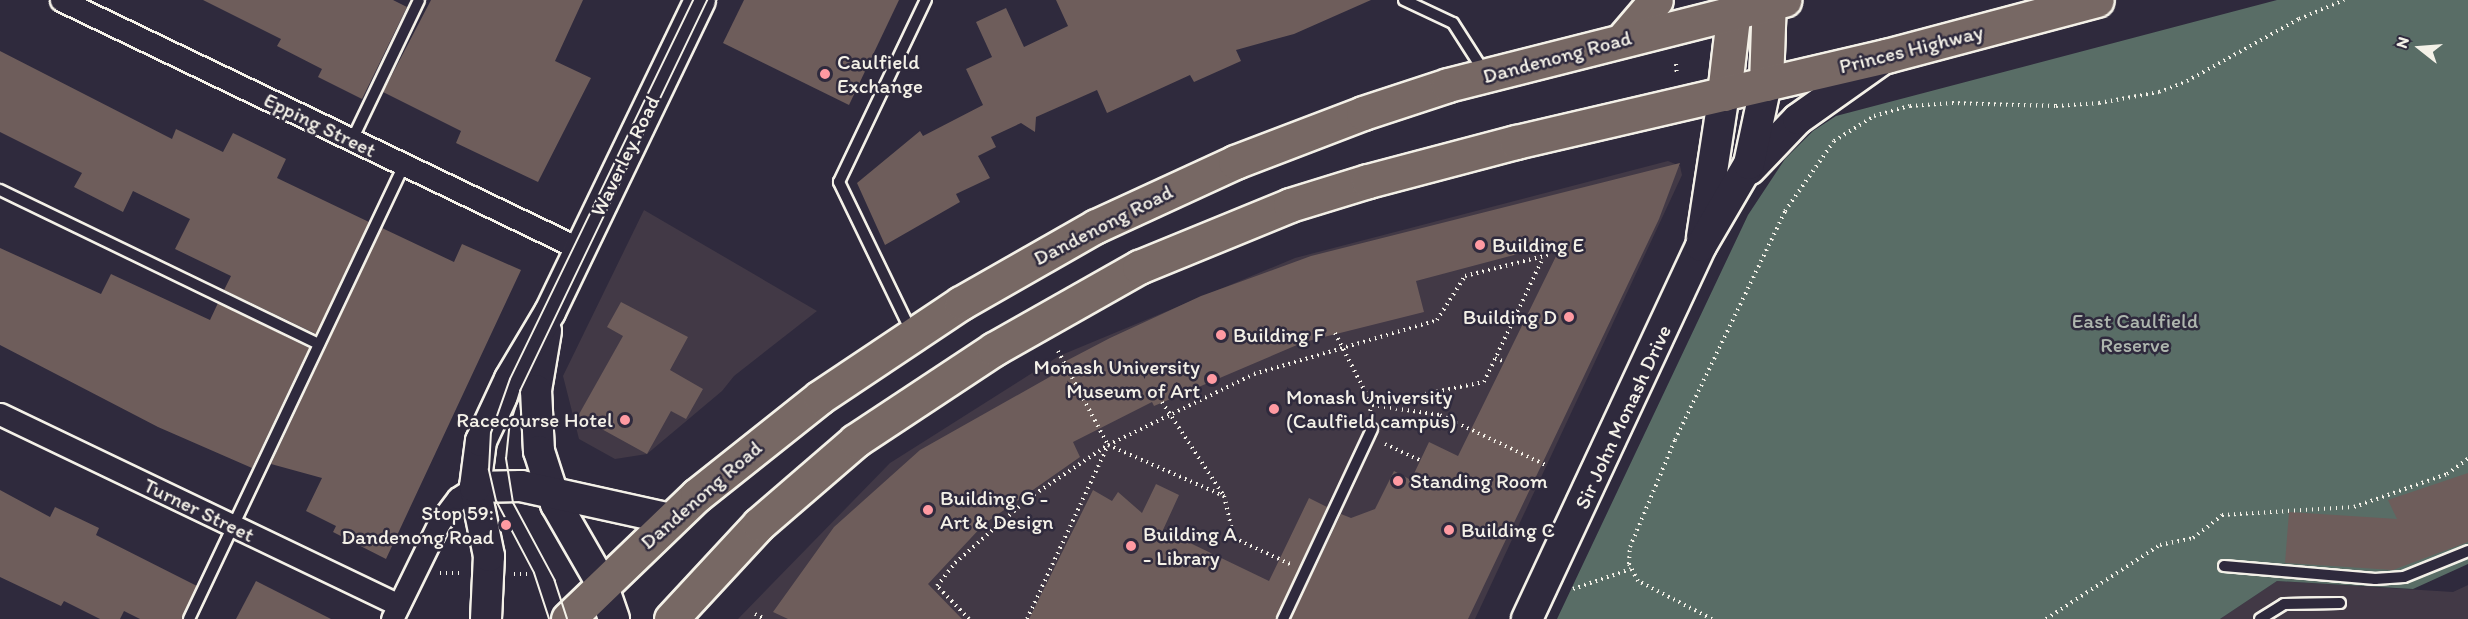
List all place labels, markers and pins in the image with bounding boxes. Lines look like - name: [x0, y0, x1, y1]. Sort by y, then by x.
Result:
- place label: Caulfield Exchange: [837, 49, 923, 99]
- marker: Caulfield Exchange: [818, 67, 832, 81]
- place label: Building E: [1492, 232, 1584, 258]
- marker: Building E: [1473, 238, 1487, 252]
- place label: Building D: [1463, 304, 1557, 330]
- marker: Building D: [1562, 310, 1576, 324]
- place label: Building F: [1233, 322, 1324, 348]
- marker: Building F: [1214, 328, 1228, 342]
- place label: Monash University Museum of Art: [1034, 354, 1200, 404]
- marker: Monash University Museum of Art: [1205, 372, 1219, 386]
- place label: Monash University (Caulfield campus): [1286, 384, 1457, 434]
- marker: Monash University (Caulfield campus): [1267, 402, 1281, 416]
- place label: Racecourse Hotel: [456, 407, 613, 433]
- marker: Racecourse Hotel: [618, 413, 632, 427]
- place label: Standing Room: [1410, 468, 1548, 494]
- marker: Standing Room: [1391, 474, 1405, 488]
- place label: Building G - Art & Design: [940, 485, 1054, 535]
- place label: Stop 59: Dandenong Road: [341, 500, 494, 550]
- marker: Building G - Art & Design: [921, 503, 935, 517]
- place label: Building C: [1461, 517, 1555, 543]
- marker: Stop 59: Dandenong Road: [499, 518, 513, 532]
- place label: Building A - Library: [1143, 521, 1237, 571]
- marker: Building C: [1442, 523, 1456, 537]
- marker: Building A - Library: [1124, 539, 1138, 553]

